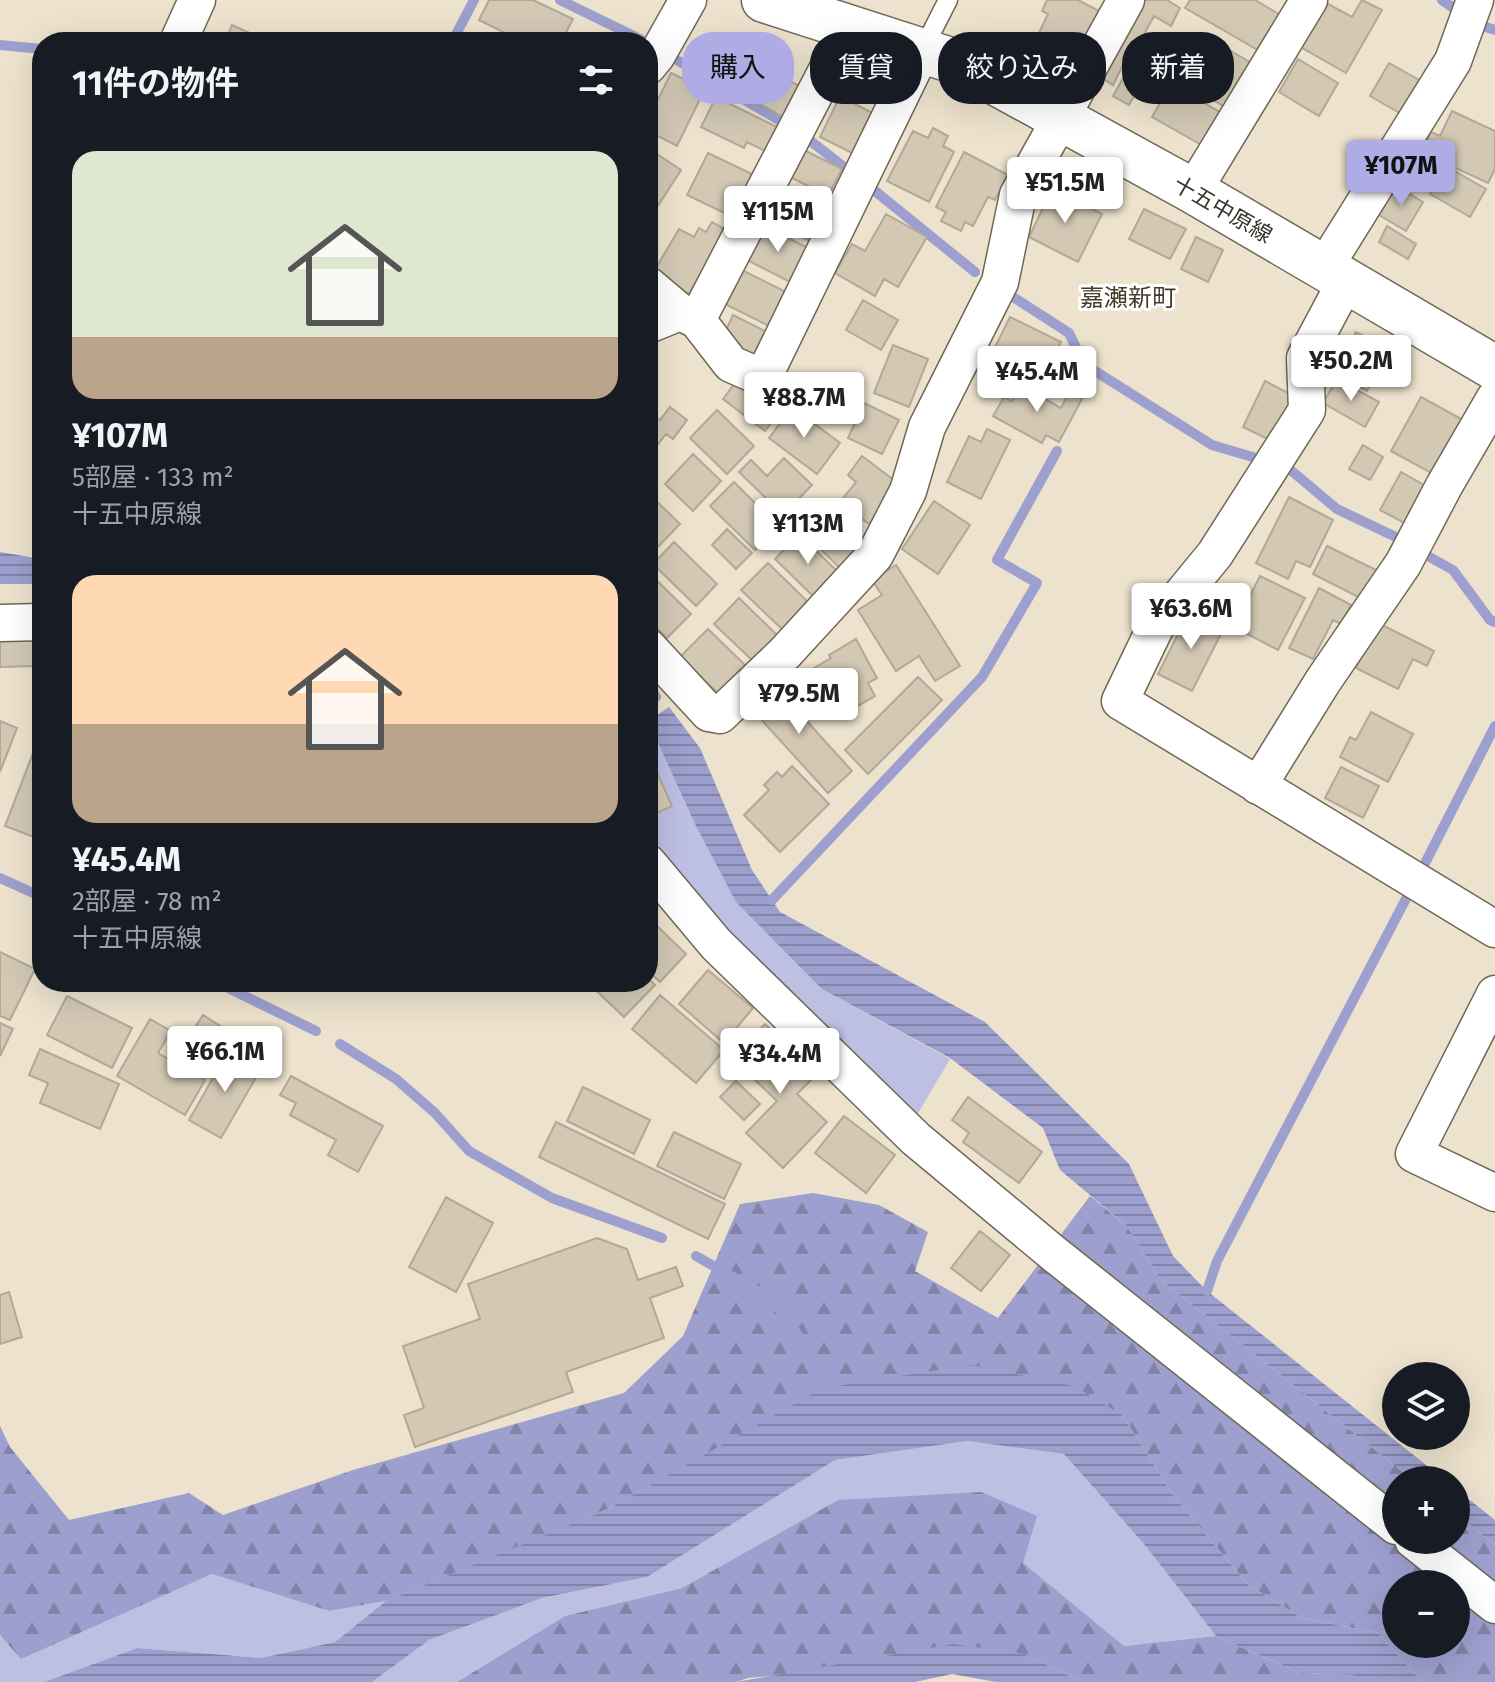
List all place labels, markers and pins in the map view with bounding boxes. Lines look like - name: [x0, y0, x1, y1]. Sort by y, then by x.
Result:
- pin: ¥107M: [1345, 140, 1457, 208]
- pin: ¥51.5M: [1000, 157, 1130, 225]
- pin: ¥115M: [722, 186, 834, 254]
- pin: ¥50.2M: [1286, 335, 1416, 403]
- pin: ¥45.4M: [972, 346, 1102, 414]
- pin: ¥88.7M: [739, 372, 869, 440]
- pin: ¥113M: [752, 498, 864, 566]
- pin: ¥63.6M: [1126, 583, 1256, 651]
- pin: ¥79.5M: [734, 668, 864, 736]
- pin: ¥66.1M: [160, 1026, 290, 1094]
- pin: ¥34.4M: [715, 1028, 845, 1096]

